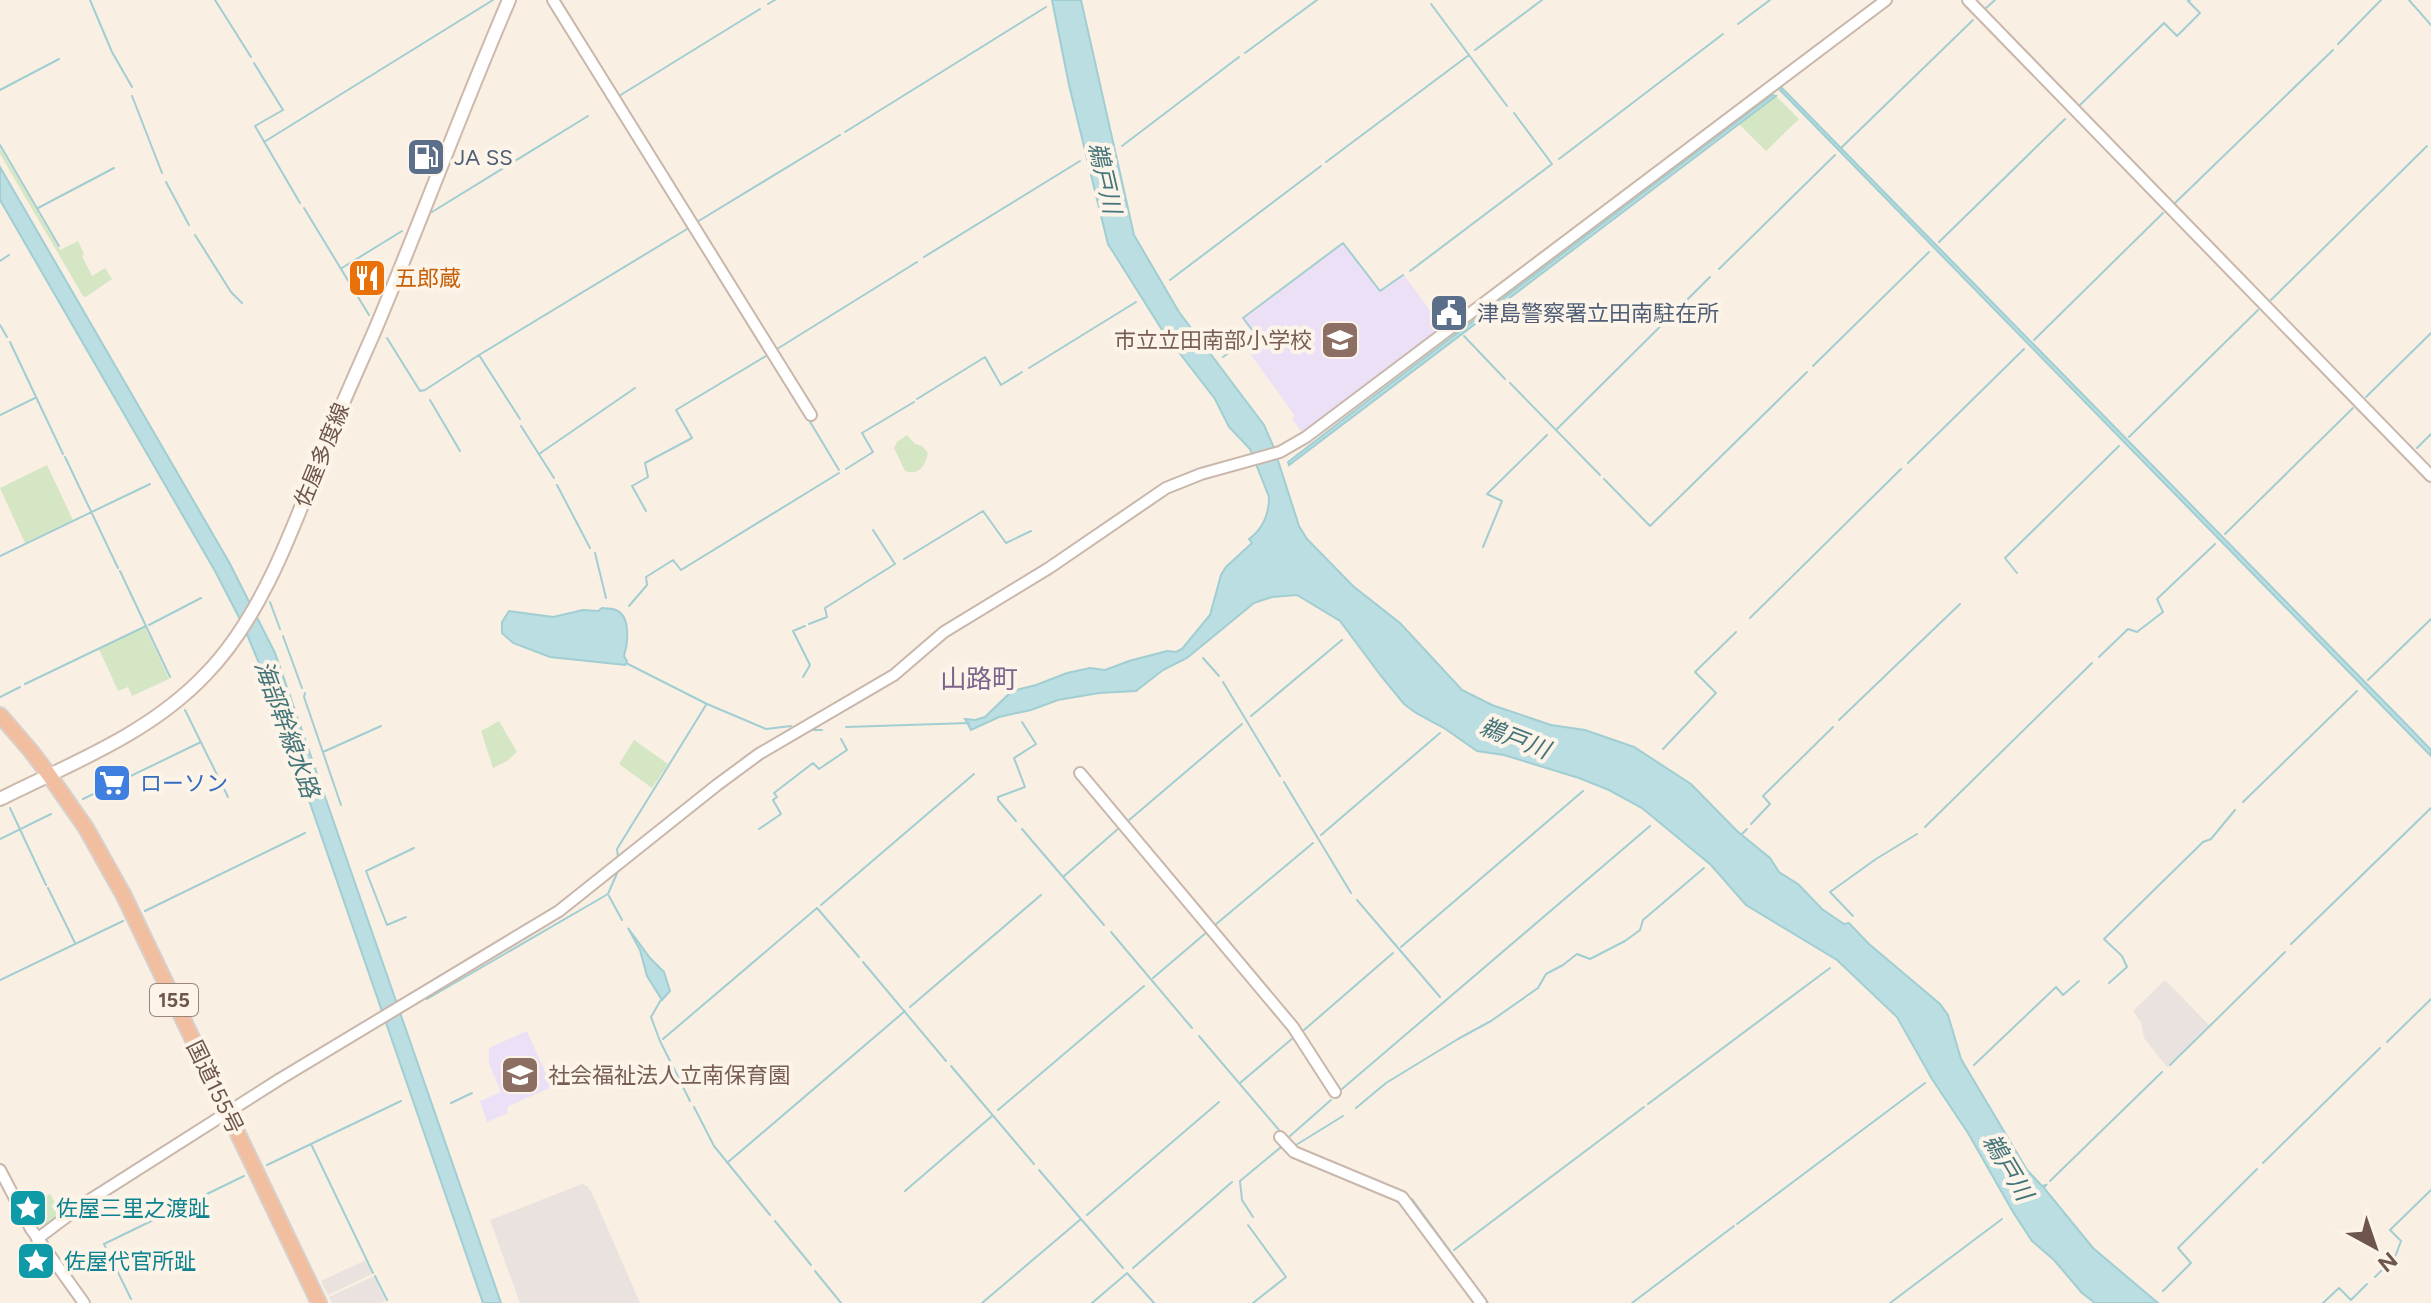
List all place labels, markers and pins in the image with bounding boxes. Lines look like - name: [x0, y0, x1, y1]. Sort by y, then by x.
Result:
- fuel station icon: JA SS: [405, 136, 447, 178]
- place label: JA SS: [454, 144, 513, 171]
- restaurant icon: 五郎蔵: [346, 257, 388, 299]
- place label: 五郎蔵: [395, 265, 461, 292]
- public building icon: 津島警察署立田南駐在所: [1428, 292, 1470, 334]
- place label: 津島警察署立田南駐在所: [1477, 300, 1719, 327]
- school or university icon: 市立立田南部小学校: [1319, 319, 1361, 361]
- place label: 市立立田南部小学校: [1114, 327, 1312, 354]
- supermarket icon: ローソン: [91, 762, 133, 804]
- place label: ローソン: [140, 770, 228, 797]
- school or university icon: 社会福祉法人立南保育園: [499, 1054, 541, 1096]
- place label: 社会福祉法人立南保育園: [548, 1062, 790, 1089]
- place icon: 佐屋三里之渡趾: [7, 1187, 49, 1229]
- place label: 佐屋三里之渡趾: [56, 1195, 210, 1222]
- place icon: 佐屋代官所趾: [15, 1240, 57, 1282]
- place label: 佐屋代官所趾: [64, 1248, 196, 1275]

